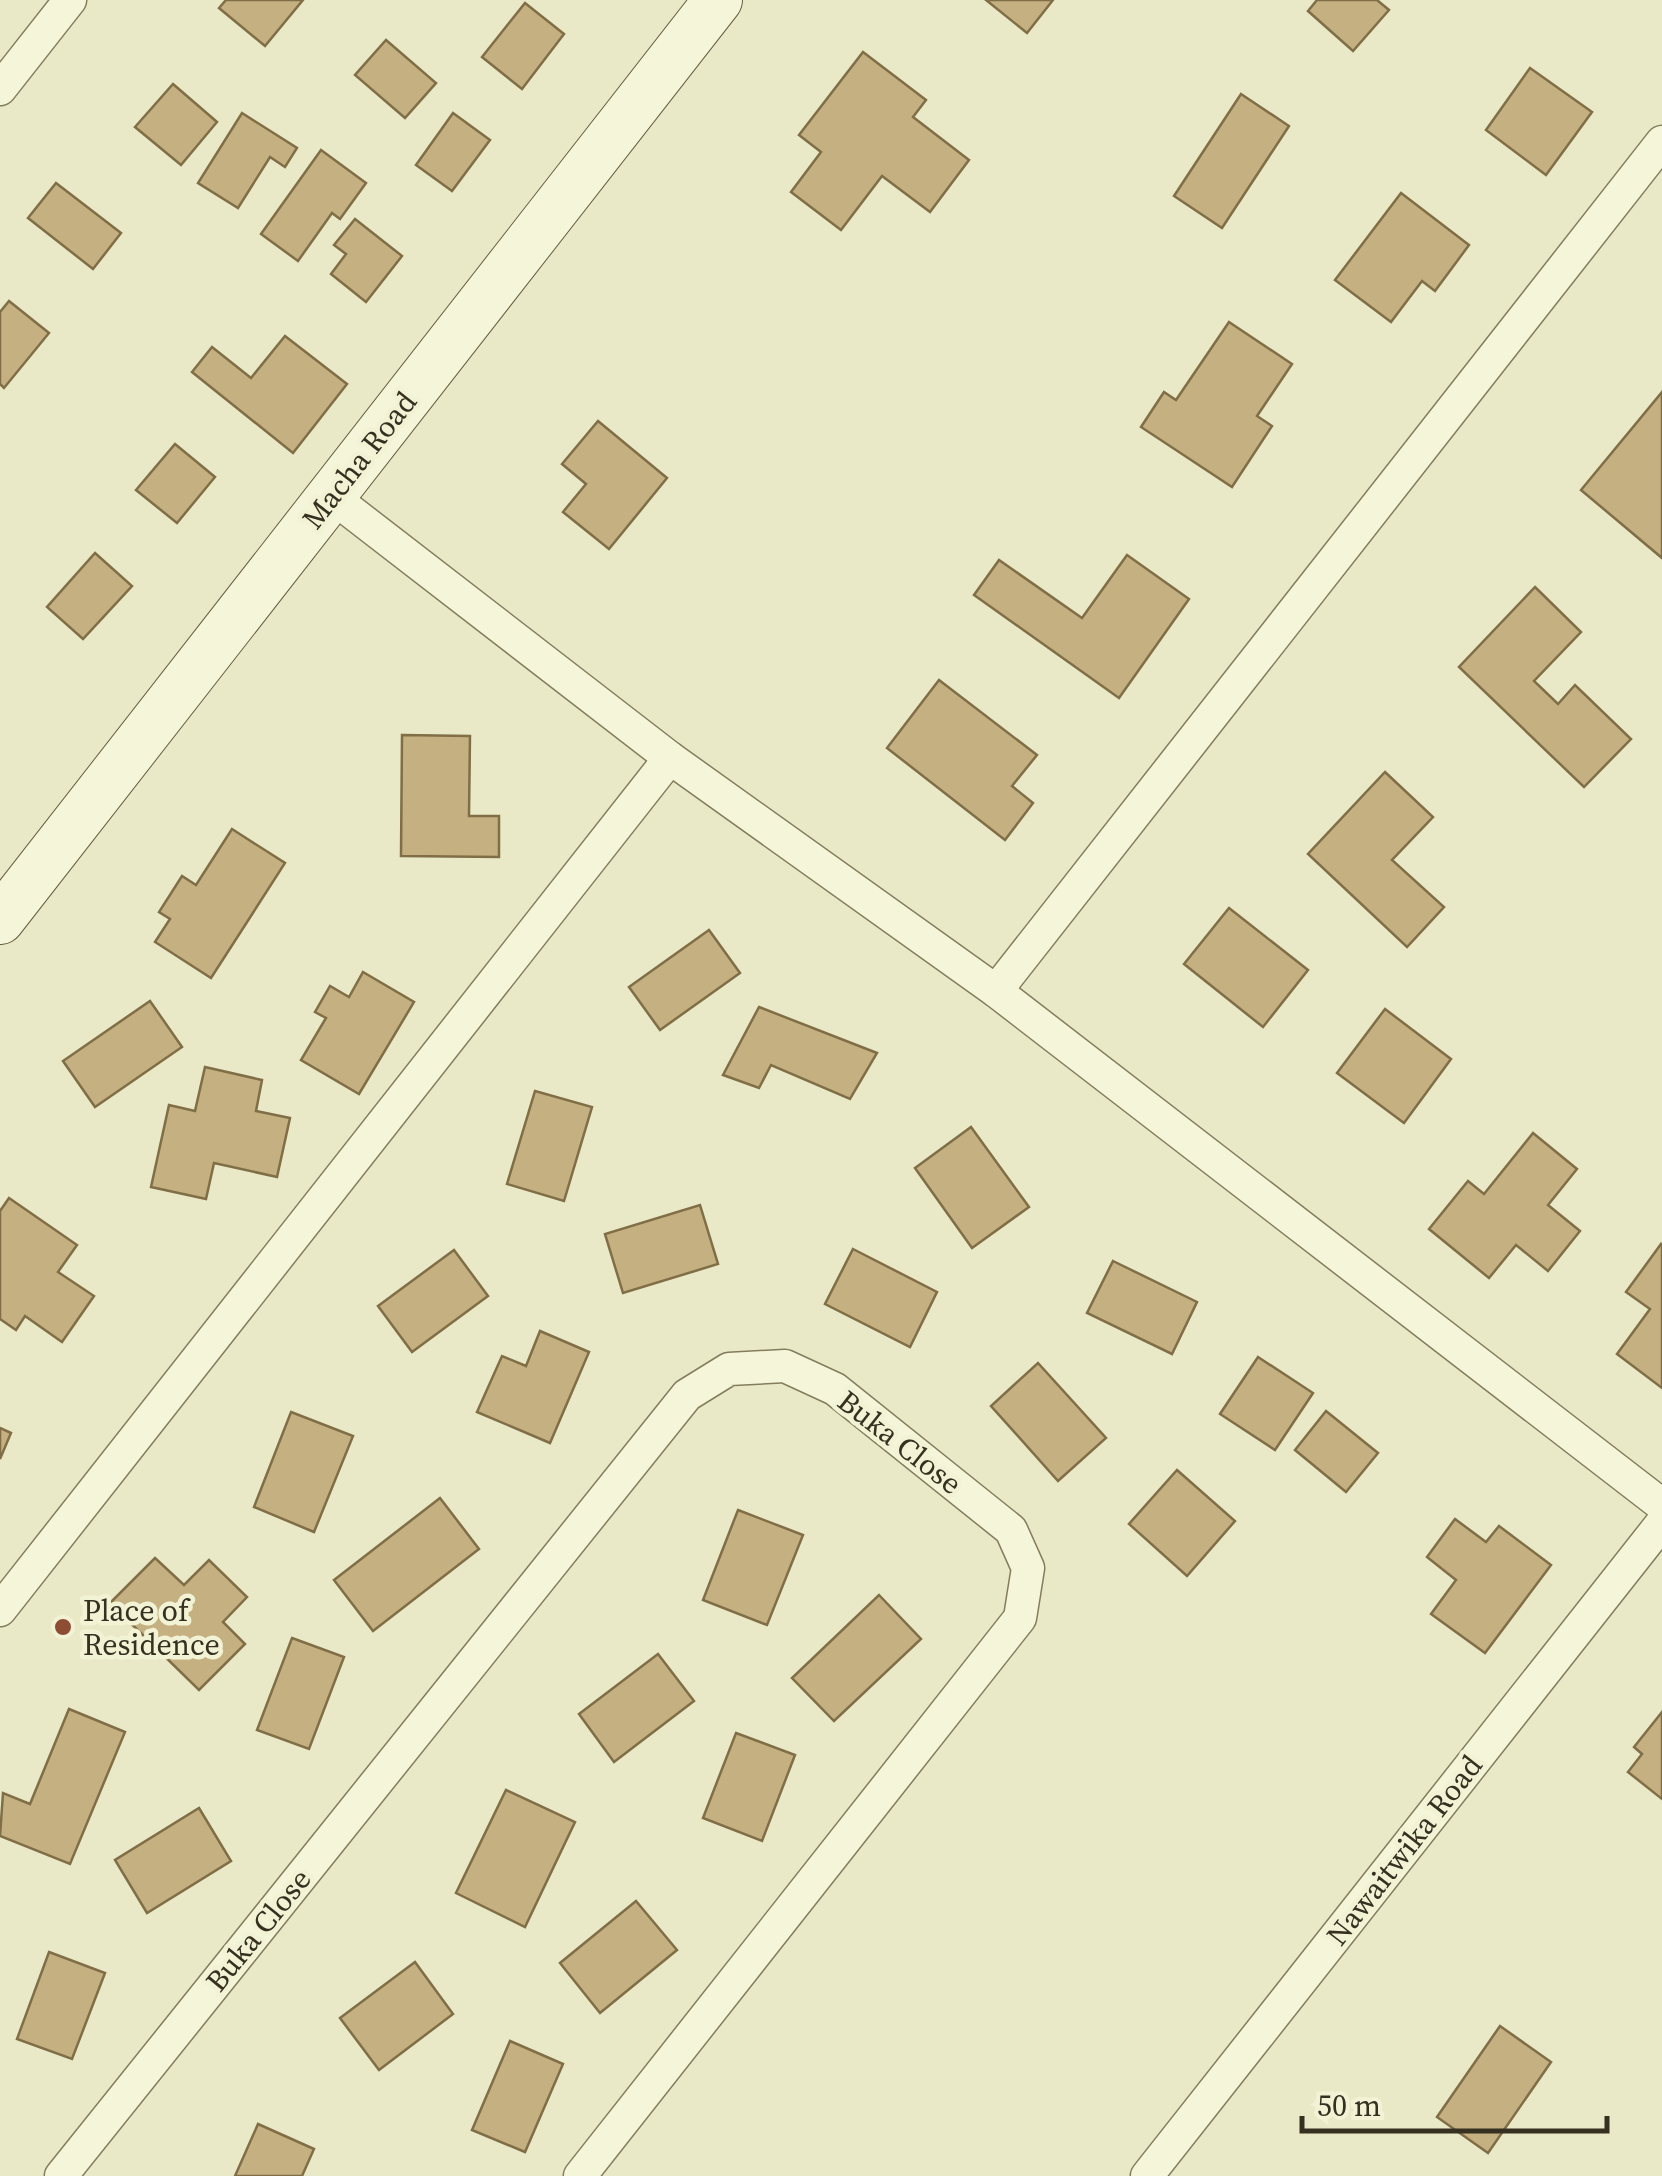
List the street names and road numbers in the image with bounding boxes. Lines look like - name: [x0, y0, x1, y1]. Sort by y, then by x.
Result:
- street label: Macha Road: [292, 383, 426, 537]
- street label: Buka Close: [829, 1381, 971, 1503]
- street label: Nawaitwika Road: [1317, 1746, 1491, 1954]
- street label: Buka Close: [196, 1860, 320, 2000]

